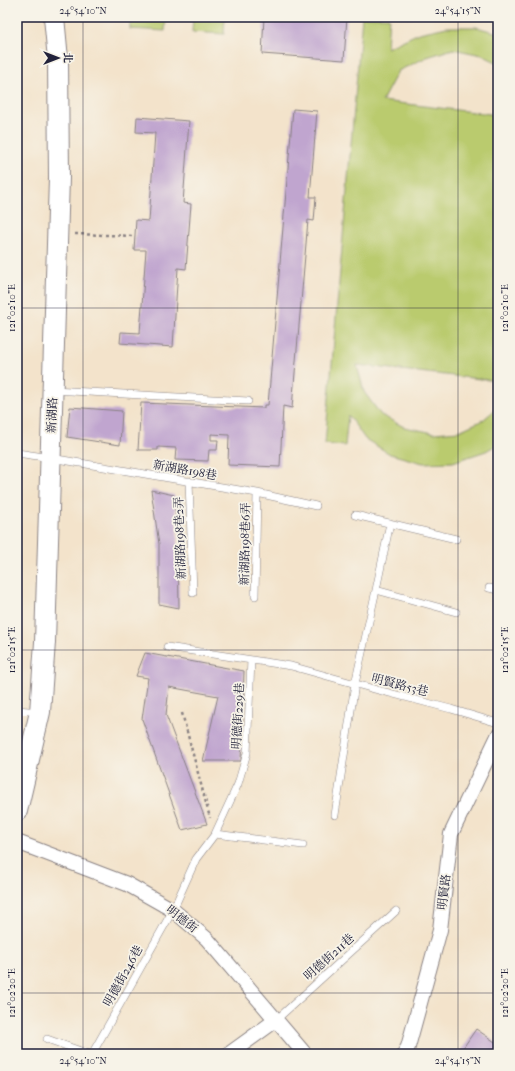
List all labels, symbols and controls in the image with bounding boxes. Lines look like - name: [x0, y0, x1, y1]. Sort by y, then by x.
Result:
- text: 24°54'10"N: [59, 5, 107, 17]
- text: 24°54'15"N: [435, 5, 482, 17]
- north arrow: [38, 38, 78, 78]
- text: 北: [61, 53, 74, 64]
- text: 121°02'10"E: [6, 284, 18, 332]
- text: 121°02'10"E: [499, 284, 511, 332]
- street label: 新湖路: [44, 397, 60, 433]
- street label: 新湖路198巷: [152, 457, 218, 483]
- street label: 新湖路198巷2弄: [172, 496, 188, 580]
- street label: 新湖路198巷6弄: [237, 502, 253, 586]
- text: 121°02'15"E: [6, 627, 18, 673]
- text: 121°02'15"E: [499, 627, 511, 673]
- street label: 明賢路53巷: [370, 671, 430, 699]
- street label: 明德街229巷: [229, 682, 247, 750]
- street label: 明賢路: [435, 873, 453, 911]
- street label: 明德街: [164, 902, 201, 936]
- street label: 明德街211巷: [301, 931, 357, 983]
- street label: 明德街246巷: [100, 943, 146, 1009]
- text: 121°02'20"E: [6, 968, 18, 1018]
- text: 121°02'20"E: [499, 968, 511, 1018]
- text: 24°54'10"N: [59, 1055, 107, 1067]
- text: 24°54'15"N: [435, 1055, 482, 1067]

